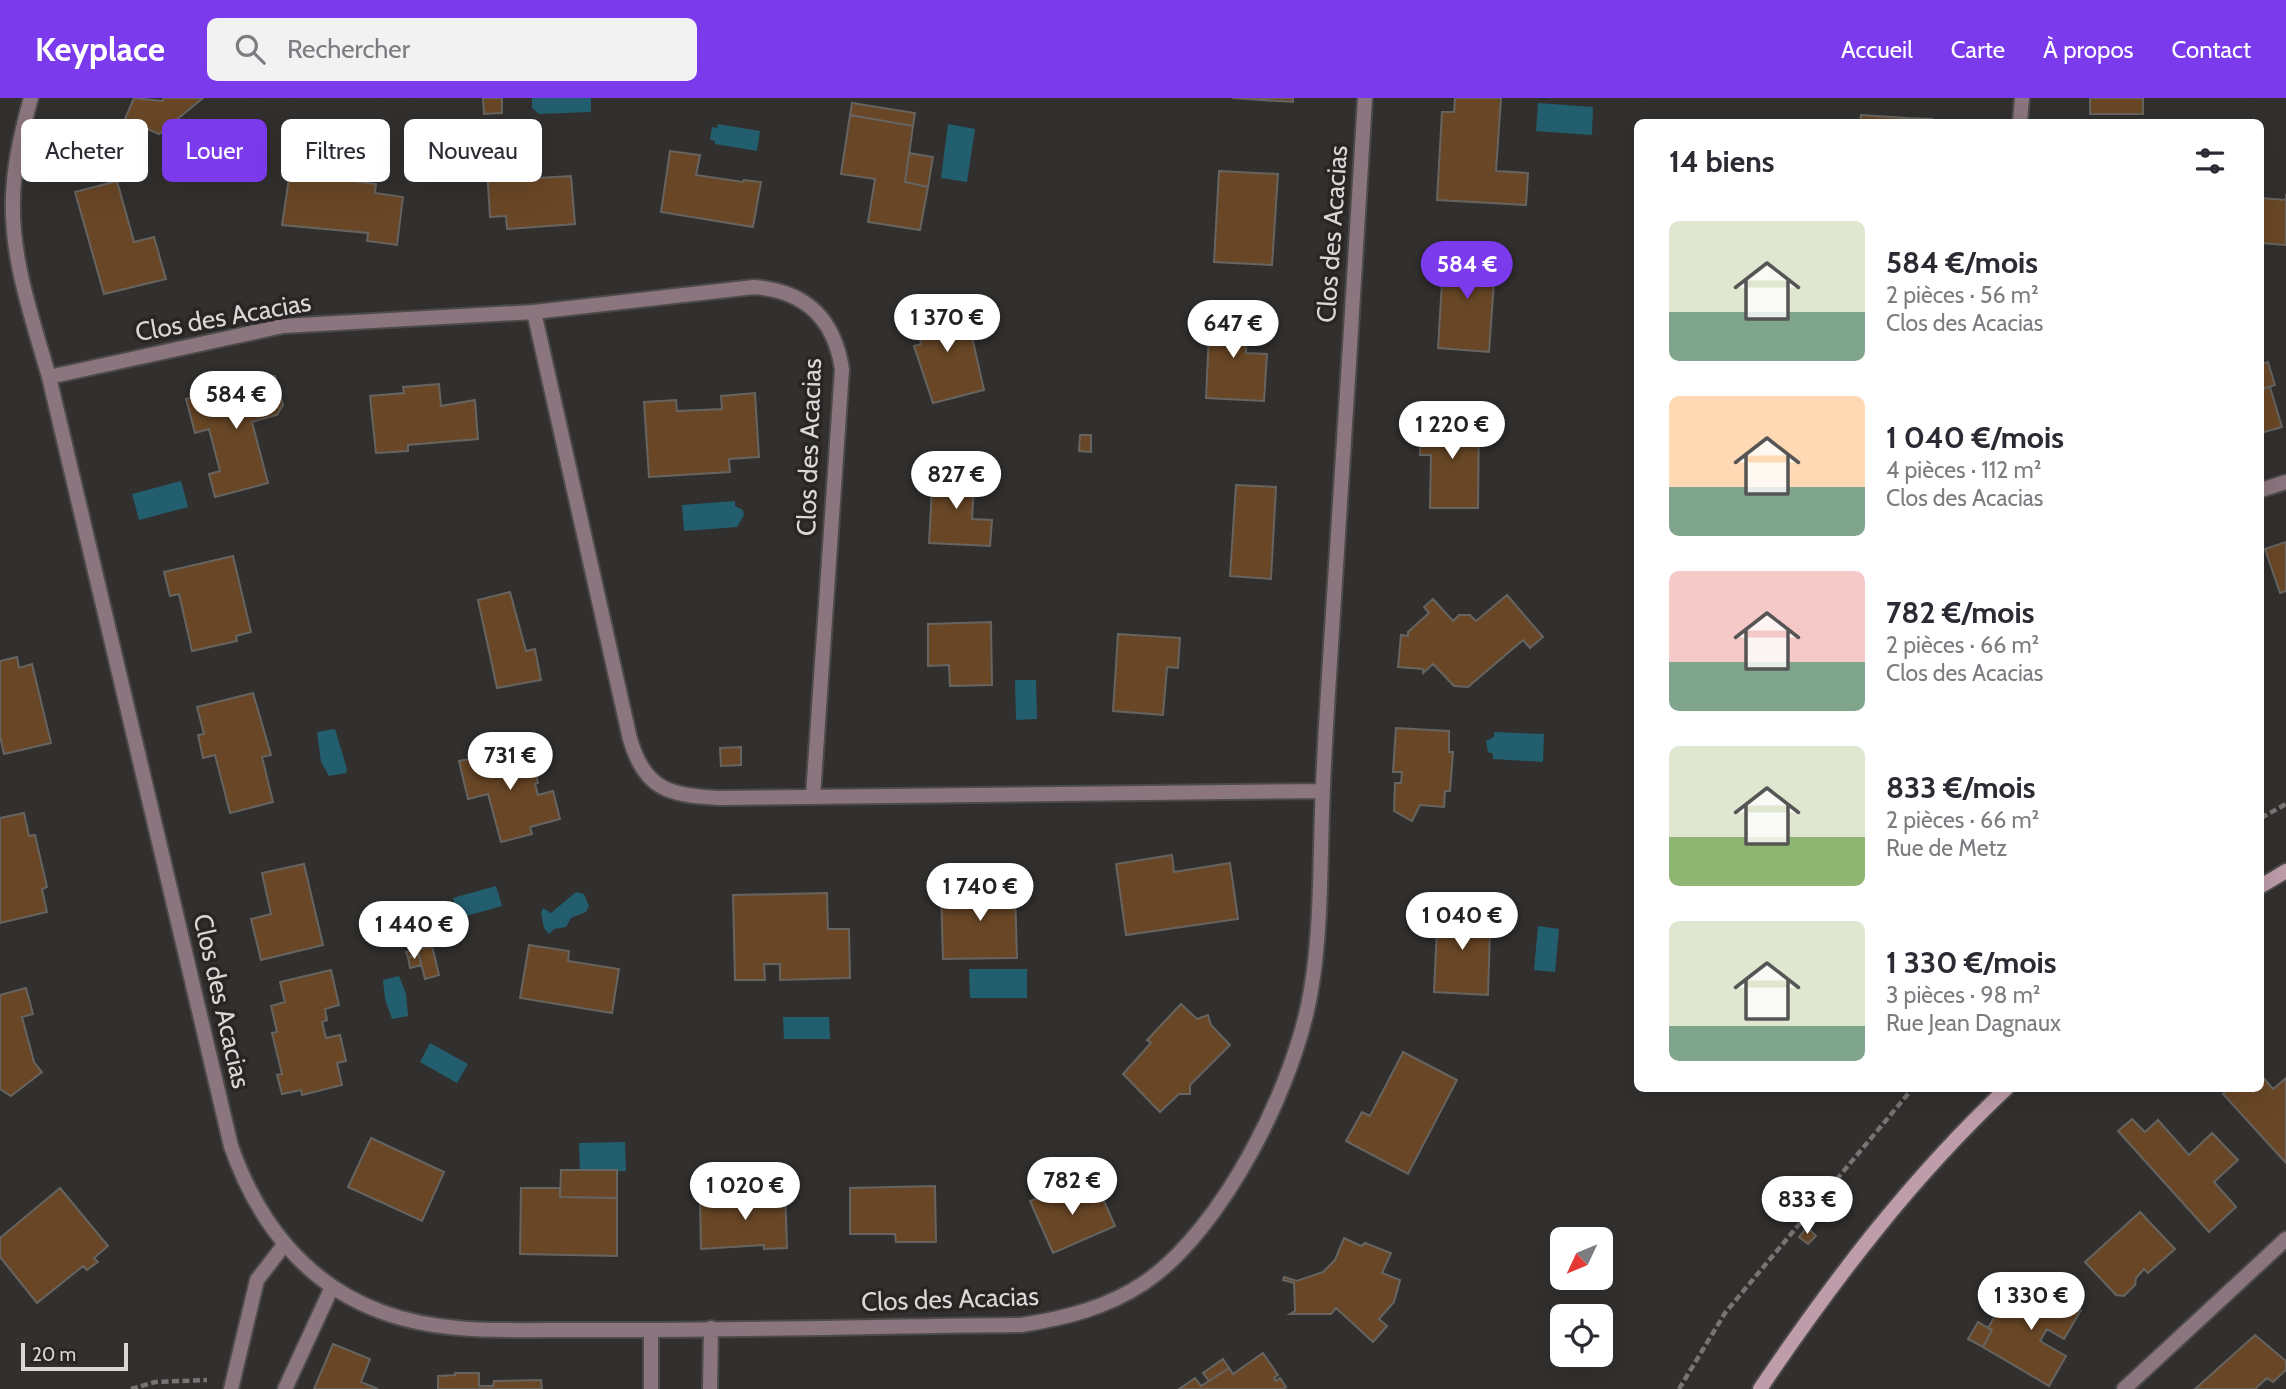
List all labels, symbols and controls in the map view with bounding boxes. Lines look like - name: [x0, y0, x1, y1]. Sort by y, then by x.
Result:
- search box: [207, 18, 697, 81]
- text: Keyplace: [35, 29, 165, 69]
- icon: search: [231, 30, 269, 68]
- text: Rechercher: [287, 33, 410, 65]
- text: Accueil: [1841, 35, 1913, 64]
- text: Carte: [1951, 35, 2005, 64]
- text: À propos: [2043, 35, 2134, 64]
- text: Contact: [2172, 35, 2251, 64]
- chip: Acheter: [21, 119, 148, 182]
- chip: Louer: [162, 119, 267, 182]
- chip: Filtres: [281, 119, 390, 182]
- chip: Nouveau: [404, 119, 542, 182]
- icon: filters: [2191, 142, 2229, 180]
- text: 14 biens: [1669, 143, 1774, 180]
- street label: Clos des Acacias: [1310, 144, 1354, 324]
- pin: 584 €: [1418, 242, 1516, 301]
- text: 584 €/mois: [1886, 244, 2038, 281]
- icon: home: [1725, 249, 1809, 333]
- text: 584 €: [1437, 250, 1497, 278]
- text: 2 pièces · 56 m²: [1886, 281, 2039, 309]
- street label: Clos des Acacias: [133, 286, 314, 348]
- pin: 1 370 €: [882, 294, 1012, 354]
- pin: 647 €: [1184, 300, 1282, 360]
- text: 1 370 €: [910, 303, 984, 331]
- text: 647 €: [1204, 309, 1262, 337]
- text: Clos des Acacias: [1886, 309, 2043, 337]
- street label: Clos des Acacias: [790, 357, 828, 536]
- pin: 584 €: [187, 372, 285, 431]
- text: 584 €: [206, 380, 266, 408]
- pin: 1 220 €: [1387, 402, 1517, 461]
- text: 1 220 €: [1415, 410, 1489, 438]
- text: 1 040 €/mois: [1886, 419, 2064, 456]
- icon: home: [1725, 424, 1809, 508]
- pin: 827 €: [907, 452, 1005, 511]
- text: 4 pièces · 112 m²: [1886, 456, 2041, 484]
- text: 827 €: [927, 460, 985, 488]
- text: Clos des Acacias: [1886, 484, 2043, 512]
- text: 782 €/mois: [1886, 594, 2034, 631]
- icon: home: [1725, 599, 1809, 683]
- text: 2 pièces · 66 m²: [1886, 631, 2039, 659]
- text: Clos des Acacias: [1886, 659, 2043, 687]
- pin: 731 €: [461, 732, 559, 792]
- text: 731 €: [484, 741, 536, 769]
- text: 833 €/mois: [1886, 769, 2036, 806]
- icon: home: [1725, 774, 1809, 858]
- text: 2 pièces · 66 m²: [1886, 806, 2039, 834]
- text: Rue de Metz: [1886, 834, 2007, 862]
- pin: 1 740 €: [915, 864, 1045, 923]
- text: 1 740 €: [942, 872, 1018, 900]
- pin: 1 040 €: [1397, 892, 1527, 952]
- text: 1 040 €: [1422, 901, 1502, 929]
- pin: 1 440 €: [349, 902, 479, 961]
- text: 1 440 €: [375, 910, 453, 938]
- street label: Clos des Acacias: [186, 911, 258, 1091]
- text: 1 330 €/mois: [1886, 944, 2056, 981]
- icon: home: [1725, 949, 1809, 1033]
- text: 3 pièces · 98 m²: [1886, 981, 2040, 1009]
- text: Rue Jean Dagnaux: [1886, 1009, 2061, 1037]
- pin: 782 €: [1023, 1158, 1121, 1217]
- pin: 1 020 €: [680, 1162, 810, 1222]
- text: 782 €: [1043, 1166, 1101, 1194]
- text: 1 020 €: [706, 1171, 784, 1199]
- pin: 833 €: [1758, 1176, 1856, 1236]
- text: 833 €: [1778, 1185, 1836, 1213]
- north arrow: [1550, 1227, 1614, 1290]
- map controls: [1550, 1227, 1613, 1367]
- pin: 1 330 €: [1966, 1272, 2096, 1332]
- street label: Clos des Acacias: [861, 1280, 1040, 1318]
- text: 1 330 €: [1994, 1281, 2068, 1309]
- button: locate: [1550, 1304, 1613, 1367]
- scale bar: [21, 1340, 128, 1372]
- text: 20 m: [32, 1343, 76, 1366]

